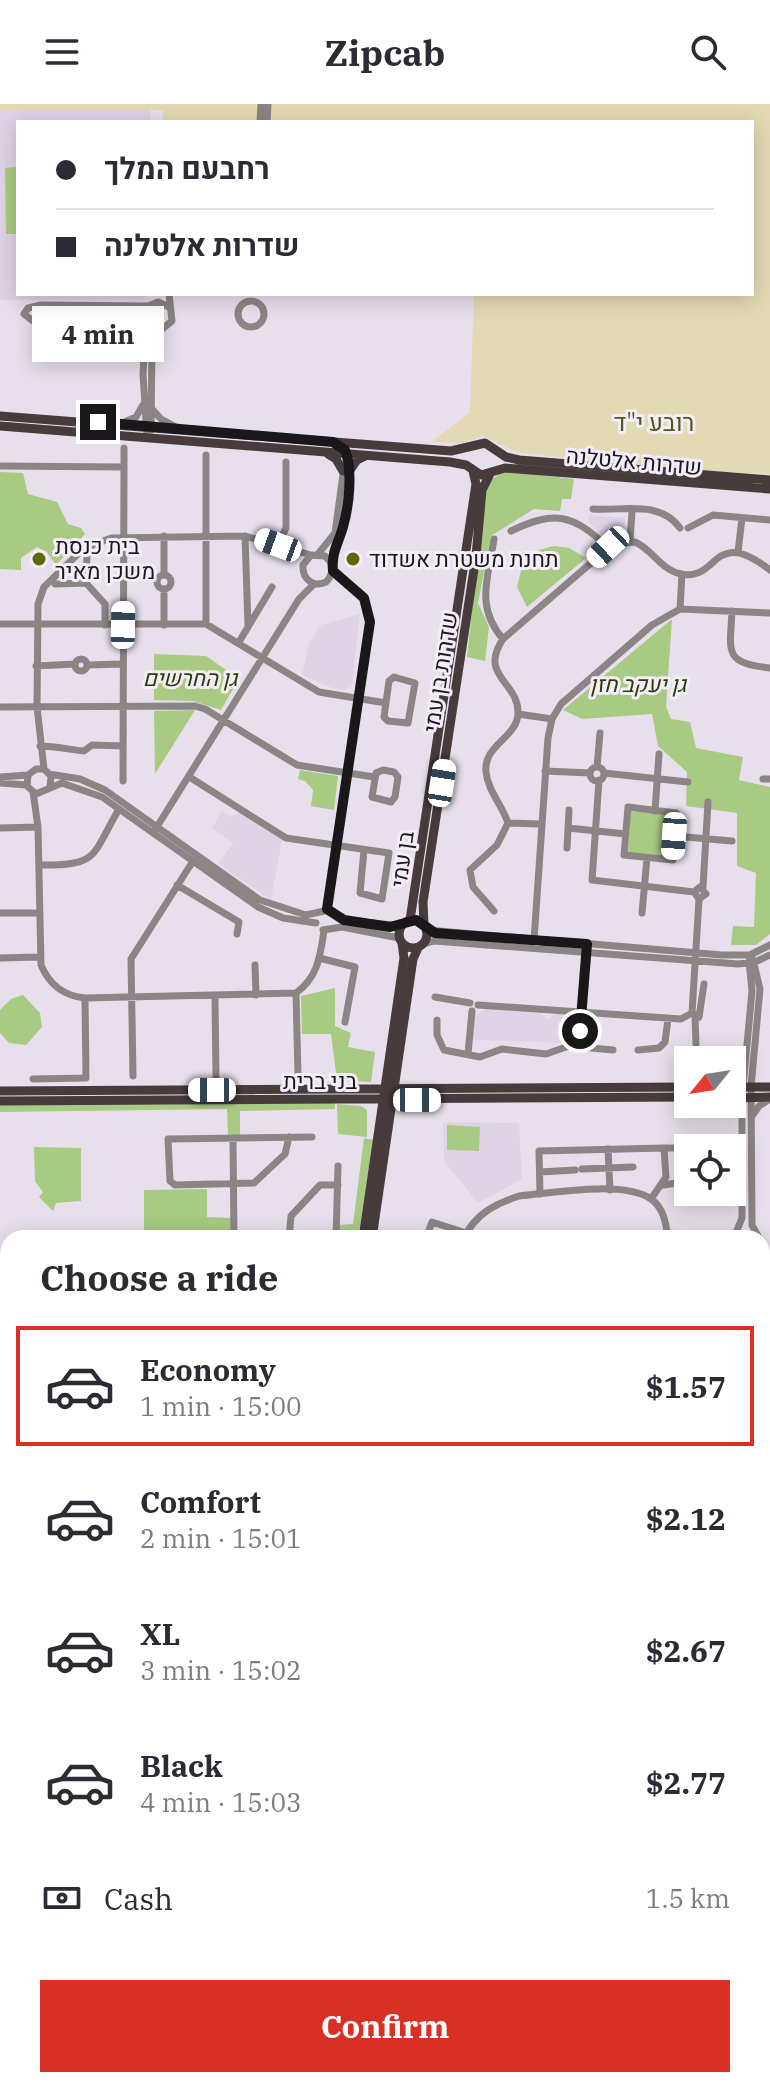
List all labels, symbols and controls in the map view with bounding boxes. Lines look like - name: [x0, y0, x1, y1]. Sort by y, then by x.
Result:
- text: Zipcab: [325, 29, 445, 76]
- icon: menu: [40, 30, 84, 74]
- icon: search: [686, 30, 730, 74]
- text: רחבעם המלך: [104, 148, 270, 187]
- text: שדרות אלטלנה: [104, 225, 300, 264]
- callout: 4 min: [32, 306, 164, 362]
- text: 4 min: [62, 317, 134, 351]
- route end: [80, 404, 116, 440]
- district label: רובע י"ד: [614, 406, 694, 438]
- street label: שדרות אלטלנה: [565, 440, 703, 481]
- car: [582, 522, 634, 572]
- car: [251, 526, 305, 564]
- place label: בית כנסת משכן מאיר: [55, 531, 155, 585]
- place label: תחנת משטרת אשדוד: [369, 544, 559, 573]
- marker: בית כנסת משכן מאיר: [30, 550, 48, 568]
- marker: תחנת משטרת אשדוד: [344, 550, 362, 568]
- car: [111, 601, 135, 649]
- street label: שדרות בן עמי: [416, 610, 463, 734]
- park label: גן החרשים: [143, 663, 239, 692]
- park label: גן יעקב חזן: [590, 669, 688, 698]
- car: [426, 757, 458, 809]
- car: [660, 811, 688, 861]
- street label: בן עמי: [383, 829, 420, 889]
- route start: [562, 1013, 598, 1049]
- north arrow: [674, 1046, 746, 1118]
- map controls: [674, 1046, 746, 1206]
- street label: בני ברית: [283, 1066, 357, 1095]
- car: [188, 1078, 236, 1102]
- car: [393, 1088, 441, 1112]
- button: locate: [674, 1134, 746, 1206]
- text: Choose a ride: [40, 1254, 279, 1301]
- icon: car: [44, 1350, 116, 1422]
- text: Economy: [140, 1350, 276, 1389]
- text: $1.57: [646, 1367, 726, 1406]
- text: 1 min · 15:00: [140, 1389, 302, 1423]
- icon: car: [44, 1482, 116, 1554]
- text: Comfort: [140, 1482, 261, 1521]
- text: $2.12: [646, 1499, 726, 1538]
- text: 2 min · 15:01: [140, 1521, 302, 1555]
- icon: car: [44, 1614, 116, 1686]
- text: XL: [140, 1614, 180, 1653]
- text: $2.67: [646, 1631, 726, 1670]
- text: 3 min · 15:02: [140, 1653, 302, 1687]
- icon: car: [44, 1746, 116, 1818]
- text: Black: [140, 1746, 223, 1785]
- text: $2.77: [646, 1763, 726, 1802]
- text: 4 min · 15:03: [140, 1785, 302, 1819]
- icon: cash: [40, 1876, 84, 1920]
- text: Cash: [104, 1879, 173, 1918]
- text: 1.5 km: [646, 1881, 730, 1915]
- button: Confirm: [40, 1980, 730, 2072]

